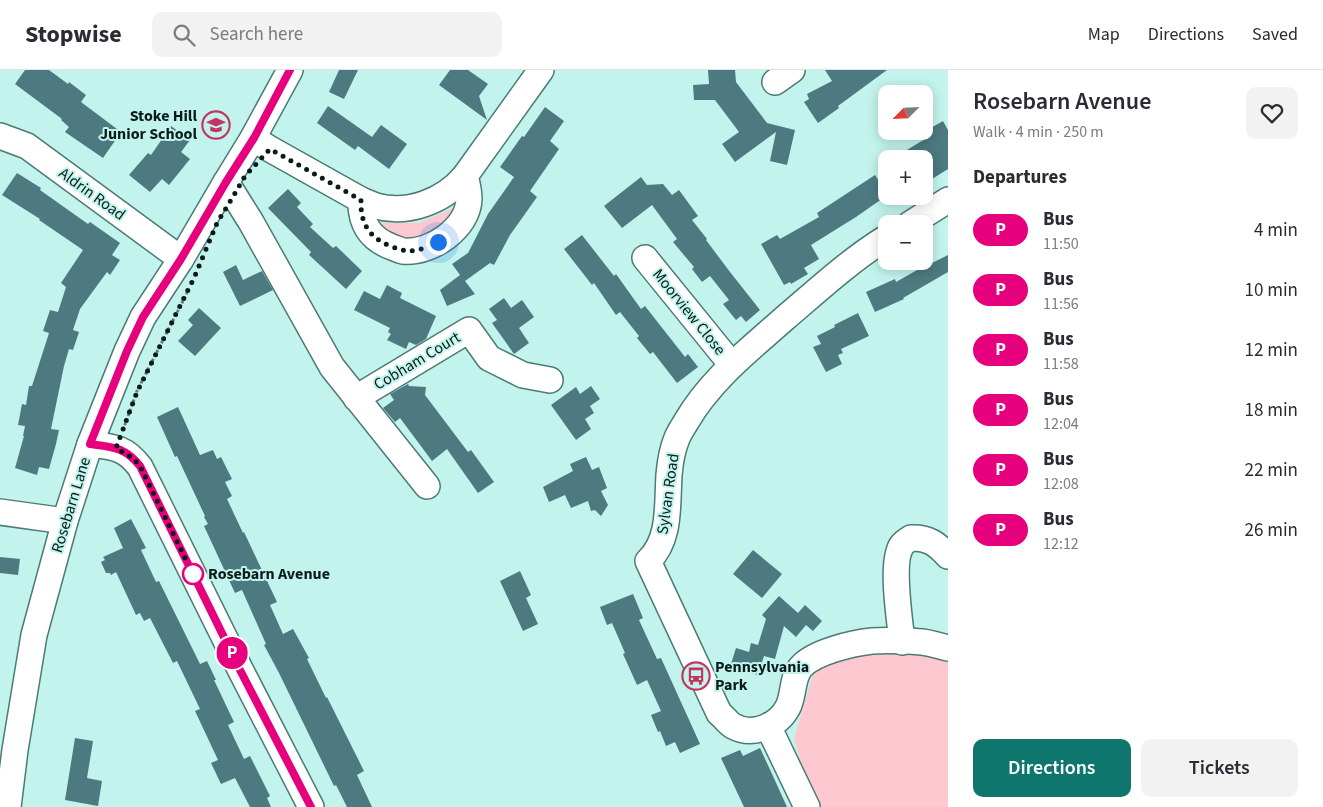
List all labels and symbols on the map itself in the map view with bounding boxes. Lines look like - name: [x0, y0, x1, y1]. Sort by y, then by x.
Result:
- north arrow: [878, 85, 932, 140]
- place label: Stoke Hill Junior School: [100, 105, 197, 145]
- school or university icon: Stoke Hill Junior School: [201, 110, 231, 140]
- street label: Aldrin Road: [54, 162, 130, 226]
- your location: [426, 230, 451, 255]
- street label: Moorview Close: [647, 264, 731, 360]
- street label: Cobham Court: [370, 326, 465, 396]
- street label: Sylvan Road: [651, 452, 685, 536]
- street label: Rosebarn Lane: [46, 454, 96, 556]
- marker: Rosebarn Avenue: [182, 563, 204, 585]
- place label: Rosebarn Avenue: [208, 563, 330, 585]
- line badge: P: [216, 637, 248, 669]
- place label: Pennsylvania Park: [715, 656, 809, 696]
- bus stop icon: Pennsylvania Park: [681, 661, 711, 691]

